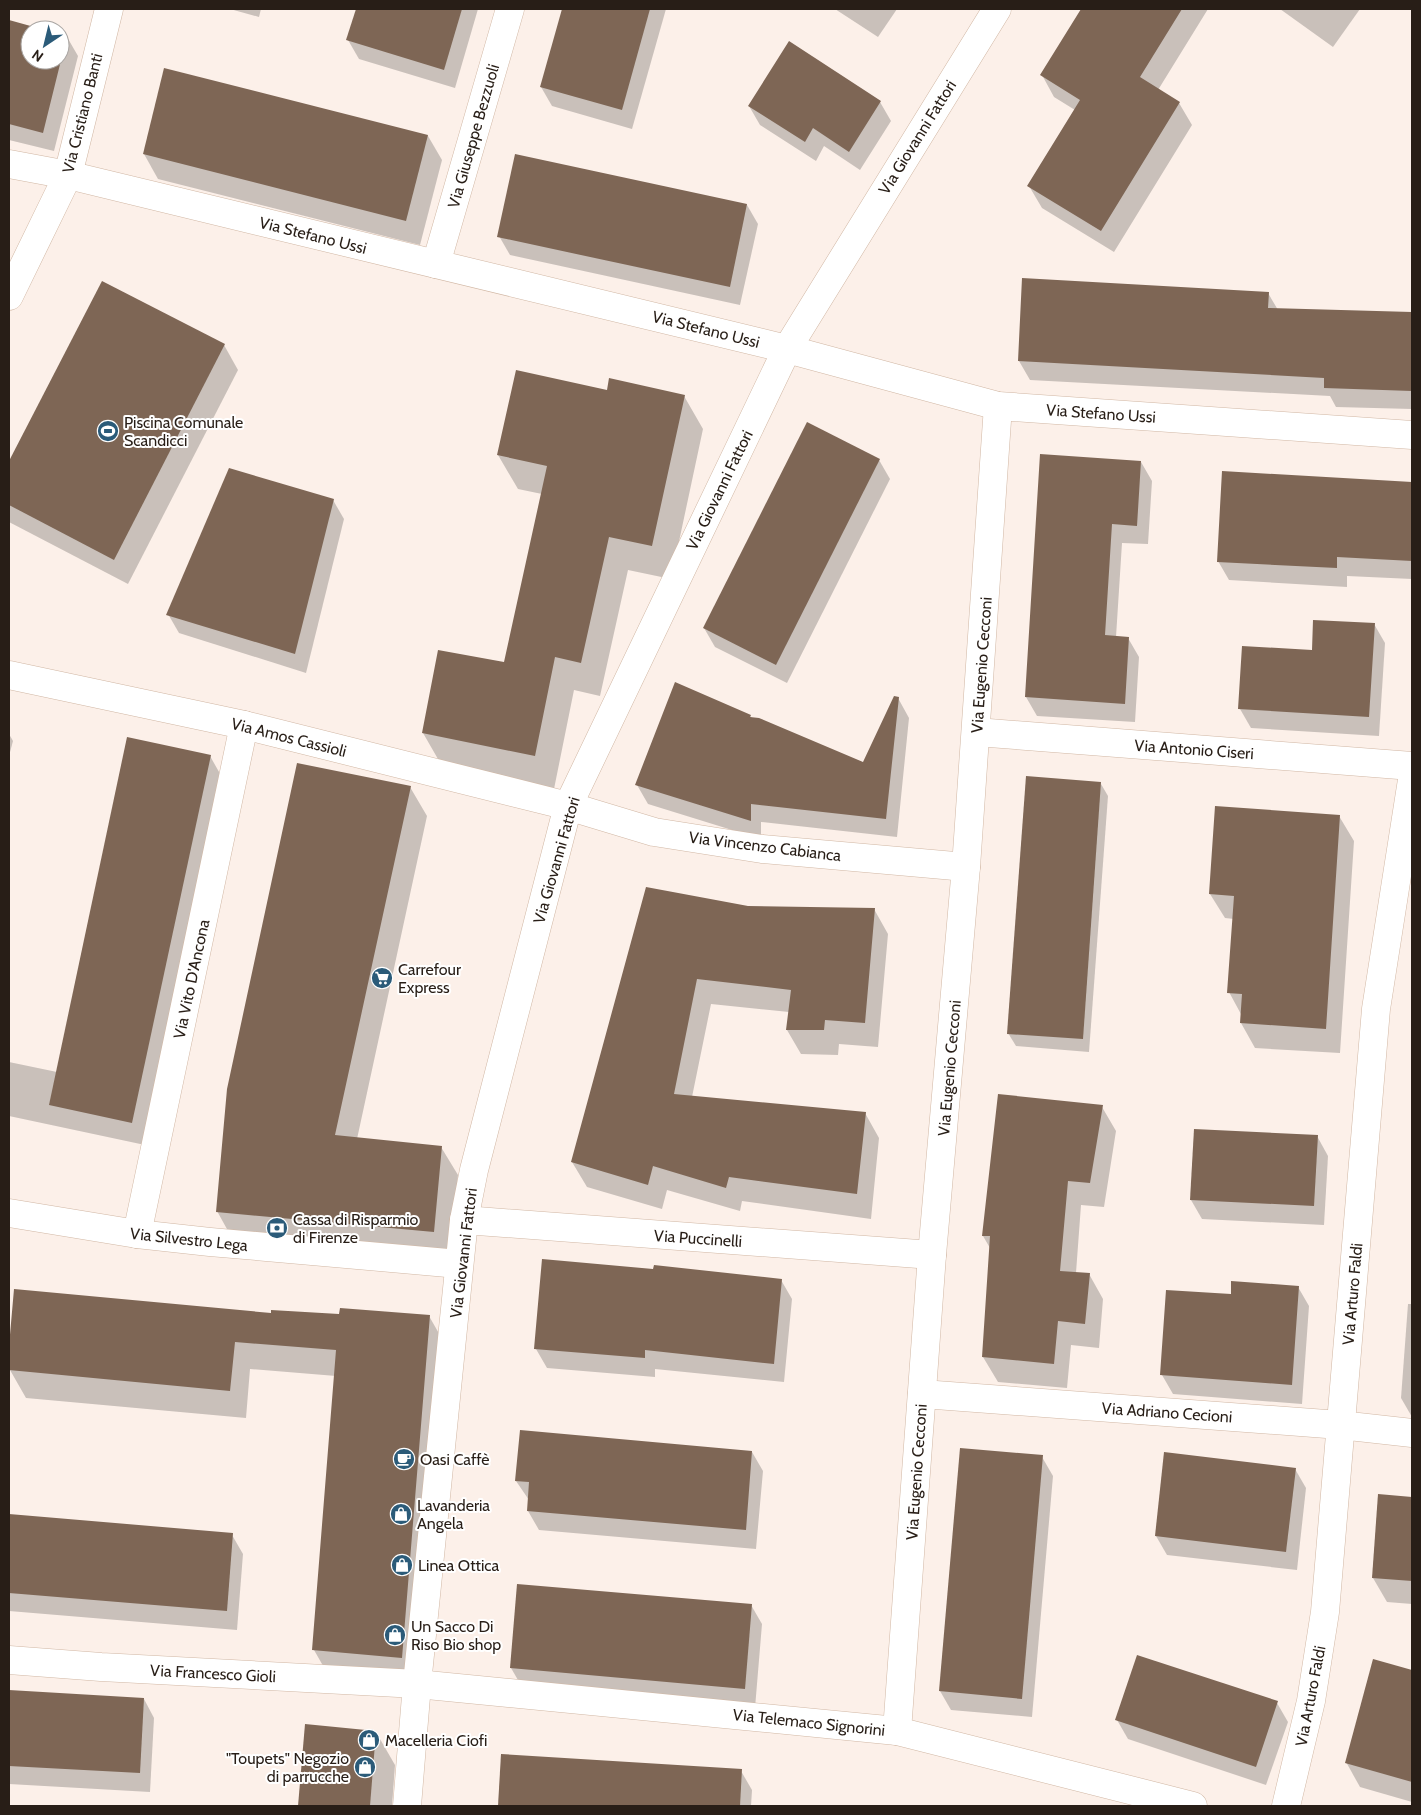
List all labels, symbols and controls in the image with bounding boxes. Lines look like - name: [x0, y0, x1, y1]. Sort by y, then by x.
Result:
- north arrow: [20, 20, 70, 70]
- text: N: [28, 45, 47, 66]
- street label: Via Cristiano Banti: [58, 51, 107, 175]
- street label: Via Giuseppe Bezzuoli: [444, 62, 503, 210]
- street label: Via Giovanni Fattori: [875, 77, 960, 198]
- street label: Via Stefano Ussi: [257, 213, 369, 258]
- street label: Via Stefano Ussi: [650, 307, 762, 352]
- street label: Via Stefano Ussi: [1045, 400, 1157, 427]
- place label: Piscina Comunale Scandicci: [124, 413, 243, 450]
- sports icon: Piscina Comunale Scandicci: [96, 419, 120, 443]
- street label: Via Giovanni Fattori: [682, 427, 757, 553]
- street label: Via Eugenio Cecconi: [967, 596, 996, 734]
- street label: Via Amos Cassioli: [229, 714, 349, 761]
- street label: Via Antonio Ciseri: [1134, 736, 1254, 763]
- street label: Via Giovanni Fattori: [529, 794, 584, 926]
- street label: Via Vincenzo Cabianca: [688, 828, 843, 865]
- street label: Via Vito D'Ancona: [170, 917, 214, 1041]
- place label: Carrefour Express: [398, 960, 462, 997]
- supermarket icon: Carrefour Express: [370, 966, 394, 990]
- street label: Via Eugenio Cecconi: [934, 999, 965, 1137]
- street label: Via Giovanni Fattori: [446, 1187, 481, 1319]
- place label: Cassa di Risparmio di Firenze: [293, 1210, 419, 1247]
- bank icon: Cassa di Risparmio di Firenze: [265, 1216, 289, 1240]
- street label: Via Silvestro Lega: [129, 1224, 249, 1255]
- street label: Via Puccinelli: [653, 1226, 743, 1251]
- street label: Via Arturo Faldi: [1339, 1242, 1366, 1346]
- street label: Via Adriano Cecioni: [1101, 1398, 1233, 1427]
- street label: Via Eugenio Cecconi: [902, 1403, 931, 1541]
- cafe icon: Oasi Caffè: [392, 1447, 416, 1471]
- place label: Oasi Caffè: [420, 1450, 490, 1469]
- place label: Lavanderia Angela: [417, 1496, 490, 1533]
- shop icon: Lavanderia Angela: [389, 1502, 413, 1526]
- shop icon: Linea Ottica: [390, 1553, 414, 1577]
- place label: Linea Ottica: [418, 1556, 500, 1575]
- place label: Un Sacco Di Riso Bio shop: [411, 1617, 501, 1654]
- shop icon: Un Sacco Di Riso Bio shop: [383, 1623, 407, 1647]
- street label: Via Arturo Faldi: [1291, 1644, 1330, 1748]
- street label: Via Francesco Gioli: [150, 1661, 276, 1686]
- street label: Via Telemaco Signorini: [732, 1705, 886, 1740]
- shop icon: Macelleria Ciofi: [357, 1728, 381, 1752]
- place label: Macelleria Ciofi: [385, 1731, 487, 1750]
- place label: "Toupets" Negozio di parrucche: [226, 1749, 349, 1786]
- shop icon: "Toupets" Negozio di parrucche: [353, 1755, 377, 1779]

